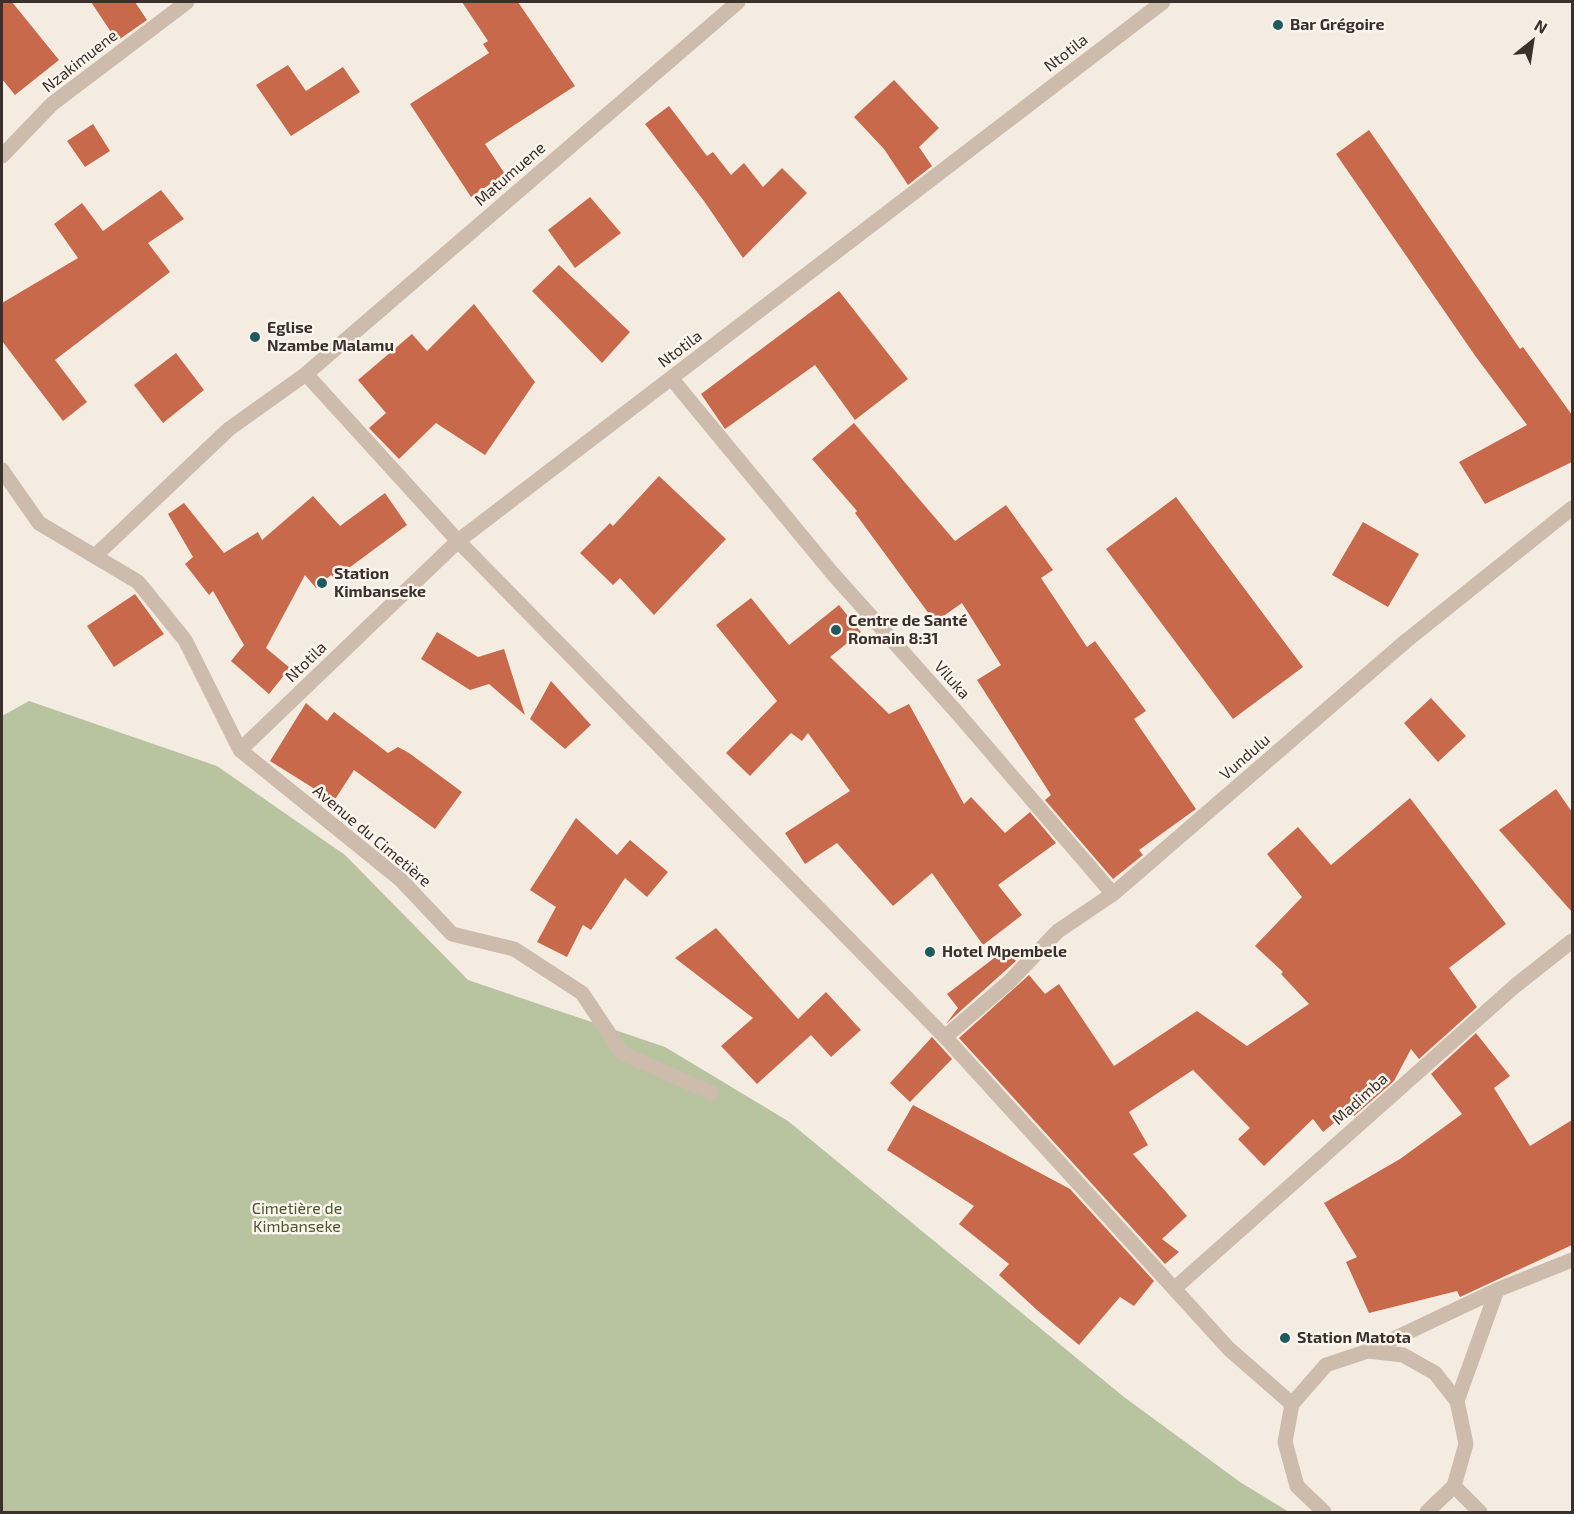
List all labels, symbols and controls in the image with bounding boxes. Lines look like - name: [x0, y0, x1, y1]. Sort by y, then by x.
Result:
- north arrow: [1502, 12, 1562, 72]
- place label: Bar Grégoire: [1290, 15, 1385, 35]
- text: N: [1531, 15, 1551, 37]
- marker: Bar Grégoire: [1271, 18, 1285, 32]
- street label: Nzakimuene: [39, 26, 121, 96]
- street label: Ntotila: [1040, 30, 1092, 76]
- street label: Matumuene: [471, 138, 549, 210]
- place label: Eglise Nzambe Malamu: [267, 318, 394, 356]
- street label: Ntotila: [654, 326, 706, 372]
- marker: Eglise Nzambe Malamu: [248, 330, 262, 344]
- place label: Station Kimbanseke: [334, 564, 426, 602]
- marker: Station Kimbanseke: [315, 576, 329, 590]
- place label: Centre de Santé Romain 8:31: [848, 611, 968, 649]
- marker: Centre de Santé Romain 8:31: [829, 623, 843, 637]
- street label: Ntotila: [281, 638, 331, 686]
- street label: Viluka: [930, 657, 974, 703]
- street label: Vundulu: [1216, 730, 1274, 784]
- street label: Avenue du Cimetière: [309, 781, 435, 891]
- place label: Hotel Mpembele: [942, 942, 1067, 962]
- marker: Hotel Mpembele: [923, 945, 937, 959]
- street label: Madimba: [1328, 1069, 1392, 1129]
- park label: Cimetière de Kimbanseke: [252, 1199, 342, 1237]
- place label: Station Matota: [1297, 1328, 1411, 1348]
- marker: Station Matota: [1278, 1331, 1292, 1345]

